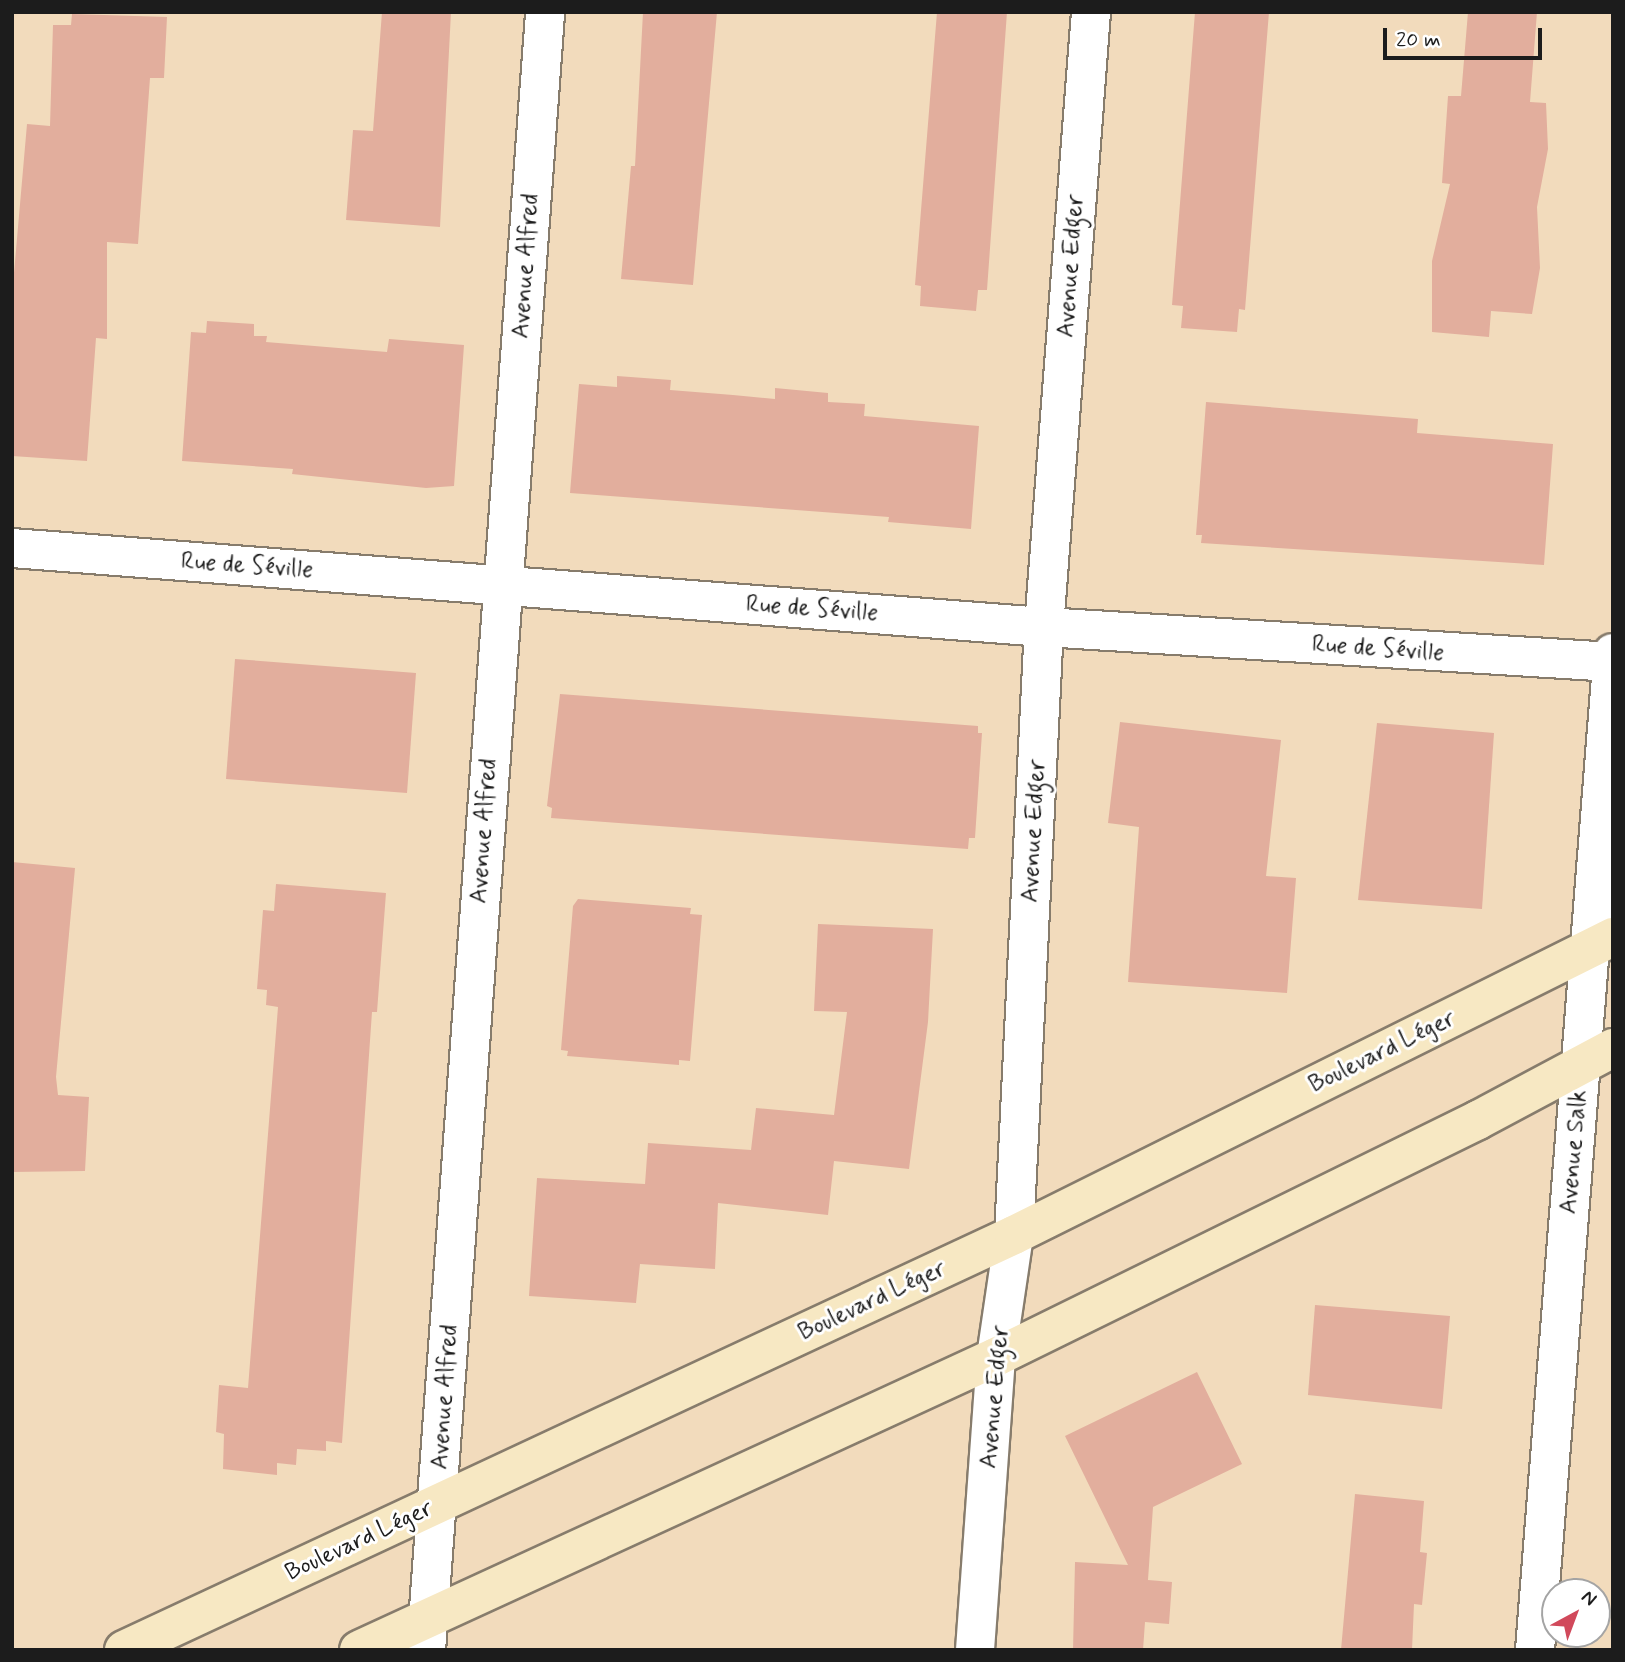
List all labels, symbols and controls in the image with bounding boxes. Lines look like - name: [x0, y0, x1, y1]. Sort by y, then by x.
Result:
- scale bar: [1387, 14, 1546, 58]
- text: 20 m: [1396, 26, 1441, 54]
- street label: Avenue Alfred: [507, 192, 545, 340]
- street label: Avenue Edger: [1052, 195, 1090, 337]
- street label: Rue de Séville: [179, 547, 315, 585]
- street label: Rue de Séville: [744, 590, 880, 628]
- street label: Rue de Séville: [1310, 630, 1446, 668]
- street label: Avenue Alfred: [465, 757, 503, 905]
- street label: Avenue Edger: [1016, 760, 1052, 902]
- street label: Boulevard Léger: [1304, 1004, 1460, 1100]
- street label: Avenue Salk: [1554, 1088, 1594, 1216]
- street label: Boulevard Léger: [794, 1254, 950, 1348]
- street label: Avenue Alfred: [426, 1323, 464, 1471]
- street label: Avenue Edger: [975, 1326, 1015, 1468]
- street label: Boulevard Léger: [281, 1494, 437, 1588]
- north arrow: [1541, 1578, 1611, 1648]
- text: N: [1576, 1585, 1602, 1612]

